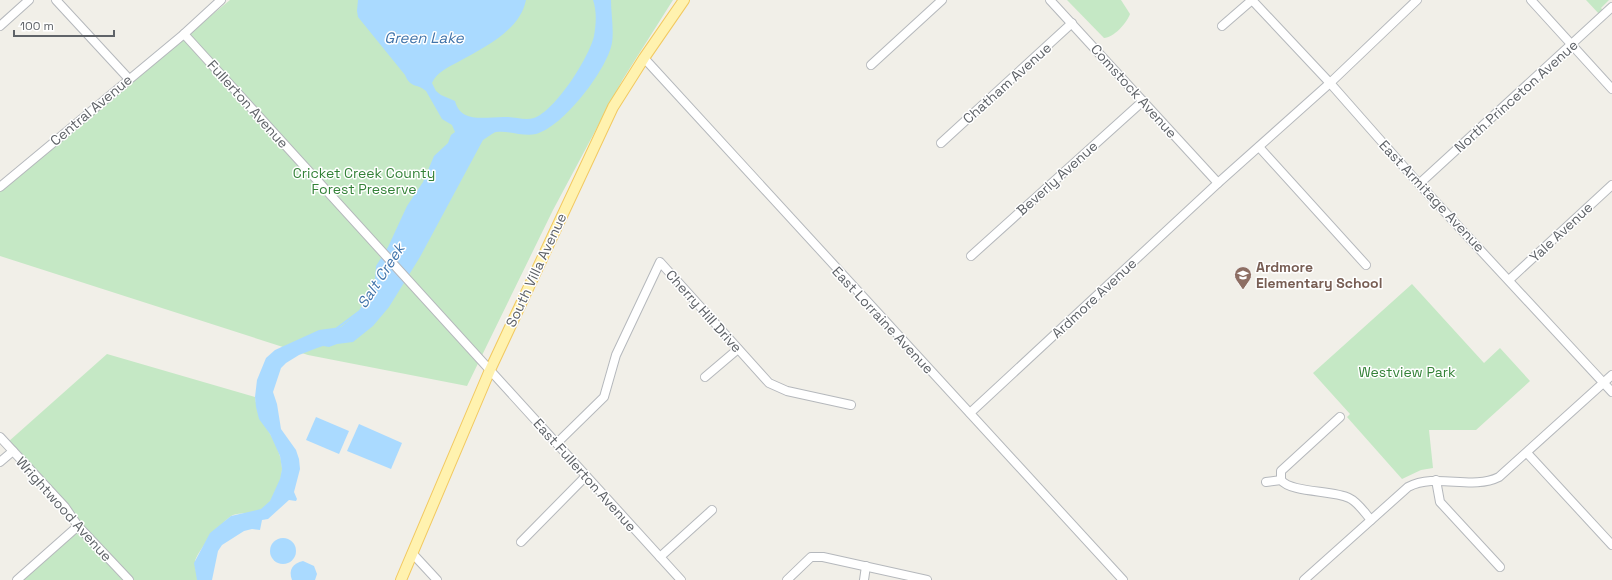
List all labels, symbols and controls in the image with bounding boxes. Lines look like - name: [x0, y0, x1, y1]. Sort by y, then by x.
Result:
- scale bar: [14, 12, 114, 38]
- text: 100 m: [20, 18, 54, 34]
- water label: Green Lake: [384, 28, 465, 47]
- street label: North Princeton Avenue: [1450, 36, 1582, 156]
- street label: Chatham Avenue: [959, 38, 1055, 128]
- street label: Comstock Avenue: [1087, 40, 1181, 142]
- street label: Fullerton Avenue: [204, 56, 292, 152]
- street label: Central Avenue: [46, 70, 136, 150]
- street label: East Armitage Avenue: [1375, 136, 1489, 256]
- street label: Beverly Avenue: [1013, 137, 1101, 219]
- park label: Cricket Creek County Forest Preserve: [293, 164, 435, 198]
- street label: Yale Avenue: [1526, 198, 1596, 266]
- street label: South Villa Avenue: [502, 210, 570, 330]
- water label: Salt Creek: [353, 238, 410, 312]
- street label: Ardmore Avenue: [1048, 254, 1140, 342]
- place label: Ardmore Elementary School: [1256, 258, 1382, 292]
- street label: East Lorraine Avenue: [828, 262, 938, 378]
- school or university icon: Ardmore Elementary School: [1233, 265, 1253, 290]
- street label: Cherry Hill Drive: [662, 266, 746, 356]
- park label: Westview Park: [1358, 363, 1456, 381]
- street label: East Fullerton Avenue: [529, 415, 641, 535]
- street label: Wrightwood Avenue: [12, 453, 116, 565]

